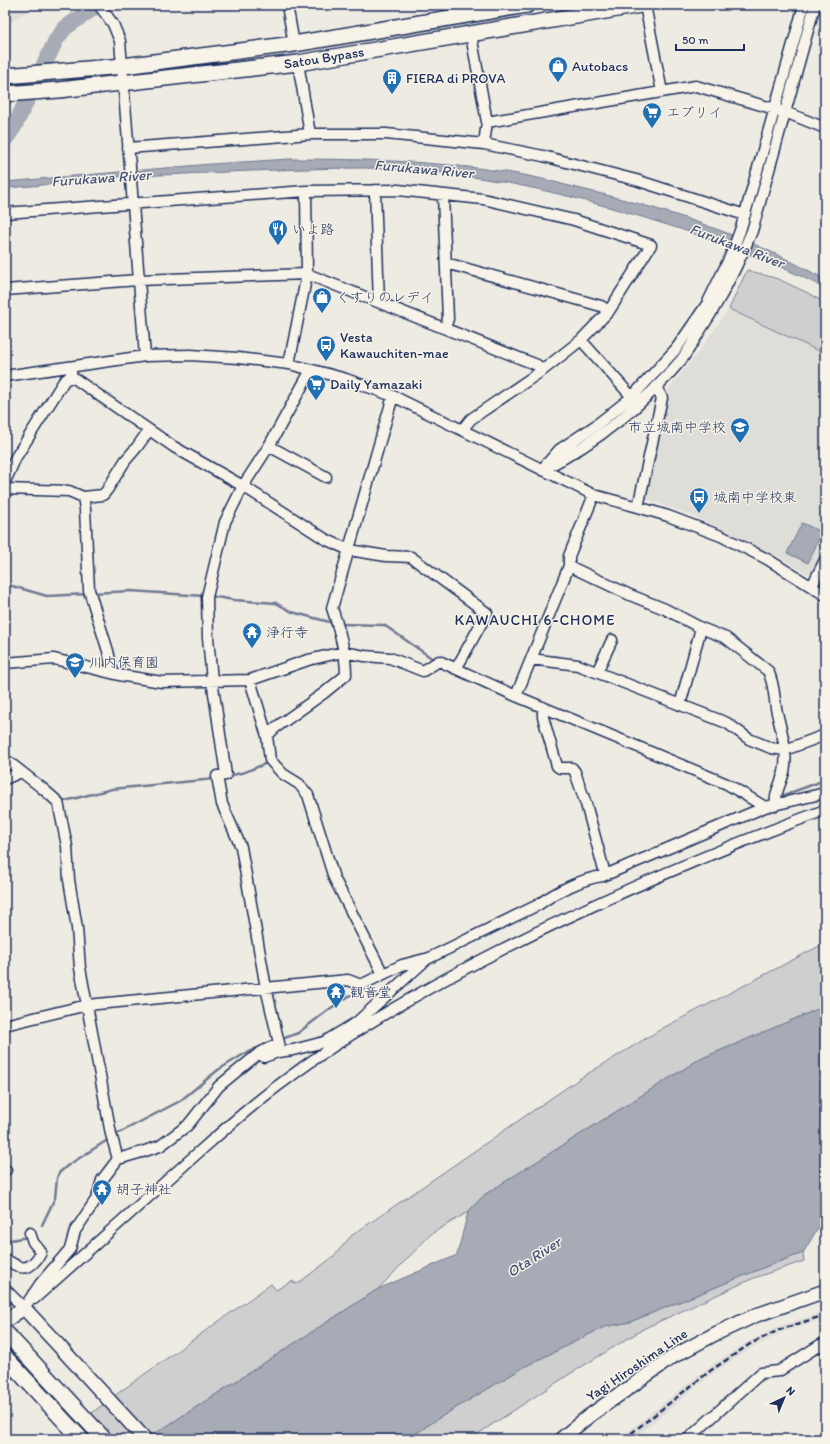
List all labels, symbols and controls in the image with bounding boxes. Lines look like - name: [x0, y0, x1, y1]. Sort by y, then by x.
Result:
- scale bar: [676, 26, 744, 52]
- text: 50 m: [682, 33, 708, 47]
- street label: Satou Bypass: [283, 43, 365, 73]
- shop icon: Autobacs: [547, 55, 569, 83]
- place label: Autobacs: [572, 58, 628, 75]
- building icon: FIERA di PROVA: [381, 67, 403, 95]
- place label: FIERA di PROVA: [406, 70, 506, 87]
- supermarket icon: エブリイ: [641, 101, 663, 129]
- place label: エブリイ: [666, 104, 722, 121]
- water label: Furukawa River: [374, 156, 477, 183]
- water label: Furukawa River: [51, 165, 154, 190]
- restaurant icon: いよ路: [267, 218, 289, 246]
- water label: Furukawa River: [687, 220, 789, 273]
- place label: いよ路: [292, 221, 334, 238]
- shop icon: くすりのレデイ: [311, 286, 333, 314]
- place label: くすりのレデイ: [336, 289, 433, 306]
- place label: Vesta Kawauchiten-mae: [340, 329, 449, 362]
- bus stop icon: Vesta Kawauchiten-mae: [315, 334, 337, 362]
- supermarket icon: Daily Yamazaki: [305, 373, 327, 401]
- place label: Daily Yamazaki: [330, 376, 422, 393]
- school or university icon: 市立城南中学校: [729, 416, 751, 444]
- place label: 市立城南中学校: [628, 419, 726, 436]
- bus stop icon: 城南中学校東: [688, 486, 710, 514]
- place label: 城南中学校東: [713, 489, 797, 506]
- district label: KAWAUCHI 6-CHOME: [455, 611, 615, 629]
- temple icon: 浄行寺: [241, 621, 263, 649]
- place label: 浄行寺: [266, 624, 308, 641]
- school or university icon: 川内保育園: [64, 651, 86, 679]
- place label: 川内保育園: [89, 654, 159, 671]
- temple icon: 観音堂: [325, 981, 347, 1009]
- place label: 観音堂: [350, 984, 392, 1001]
- temple icon: 胡子神社: [91, 1178, 113, 1206]
- place label: 胡子神社: [116, 1181, 172, 1198]
- water label: Ota River: [504, 1232, 566, 1281]
- street label: Yagi Hiroshima Line: [583, 1325, 691, 1405]
- north arrow: [764, 1378, 804, 1418]
- text: N: [783, 1384, 798, 1398]

